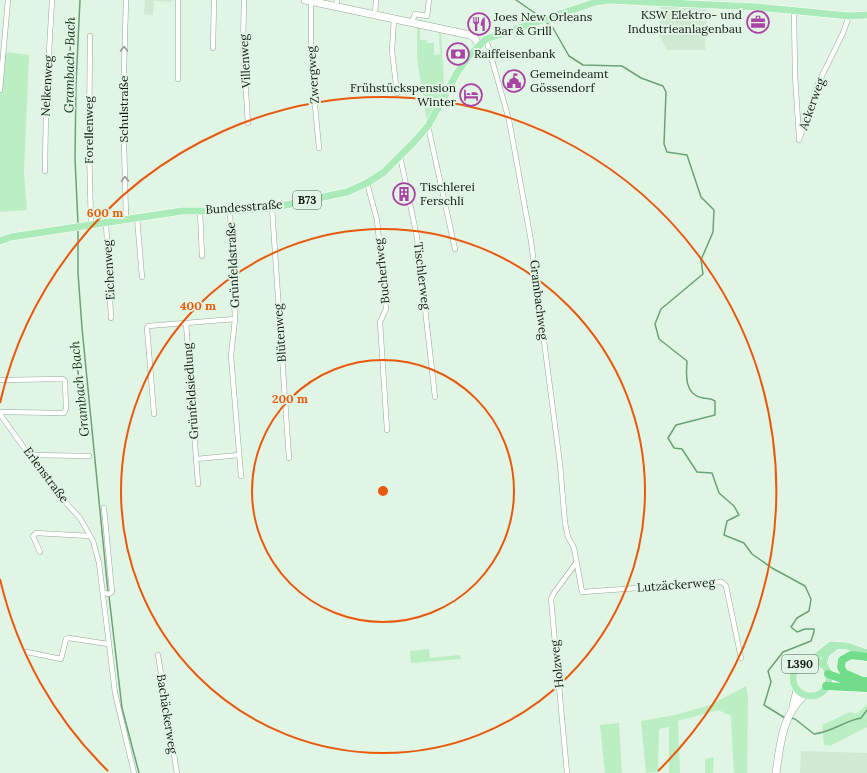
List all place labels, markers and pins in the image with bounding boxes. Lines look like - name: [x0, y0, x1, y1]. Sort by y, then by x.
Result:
- place label: KSW Elektro- und Industrieanlagenbau: [628, 7, 742, 36]
- place label: Joes New Orleans Bar & Grill: [493, 9, 593, 38]
- office icon: KSW Elektro- und Industrieanlagenbau: [745, 9, 771, 35]
- restaurant icon: Joes New Orleans Bar & Grill: [466, 11, 492, 37]
- bank icon: Raiffeisenbank: [445, 41, 471, 67]
- place label: Raiffeisenbank: [474, 46, 556, 61]
- place label: Gemeindeamt Gössendorf: [530, 66, 609, 95]
- public building icon: Gemeindeamt Gössendorf: [501, 68, 527, 94]
- place label: Frühstückspension Winter: [350, 80, 457, 109]
- hotel icon: Frühstückspension Winter: [458, 82, 484, 108]
- place label: Tischlerei Ferschli: [420, 179, 475, 208]
- building icon: Tischlerei Ferschli: [391, 181, 417, 207]
- centre of rings: [376, 484, 390, 498]

